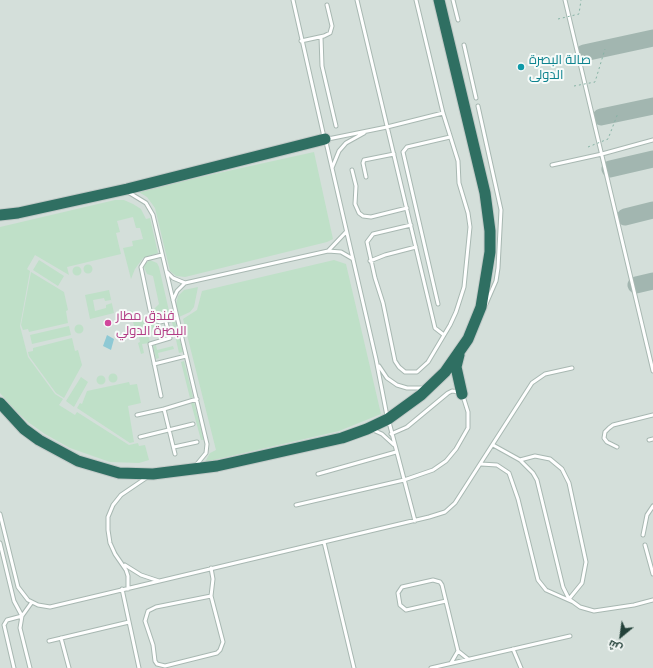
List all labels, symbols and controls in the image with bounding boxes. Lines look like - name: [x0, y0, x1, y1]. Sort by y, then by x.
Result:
- place label: صالة البصرة الدولى: [529, 52, 591, 83]
- marker: صالة البصرة الدولى: [516, 62, 526, 72]
- place label: فندق مطار البصرة الدولي: [116, 308, 187, 339]
- marker: فندق مطار البصرة الدولي: [103, 318, 113, 328]
- north arrow: [601, 616, 641, 656]
- text: ش: [606, 637, 625, 656]

